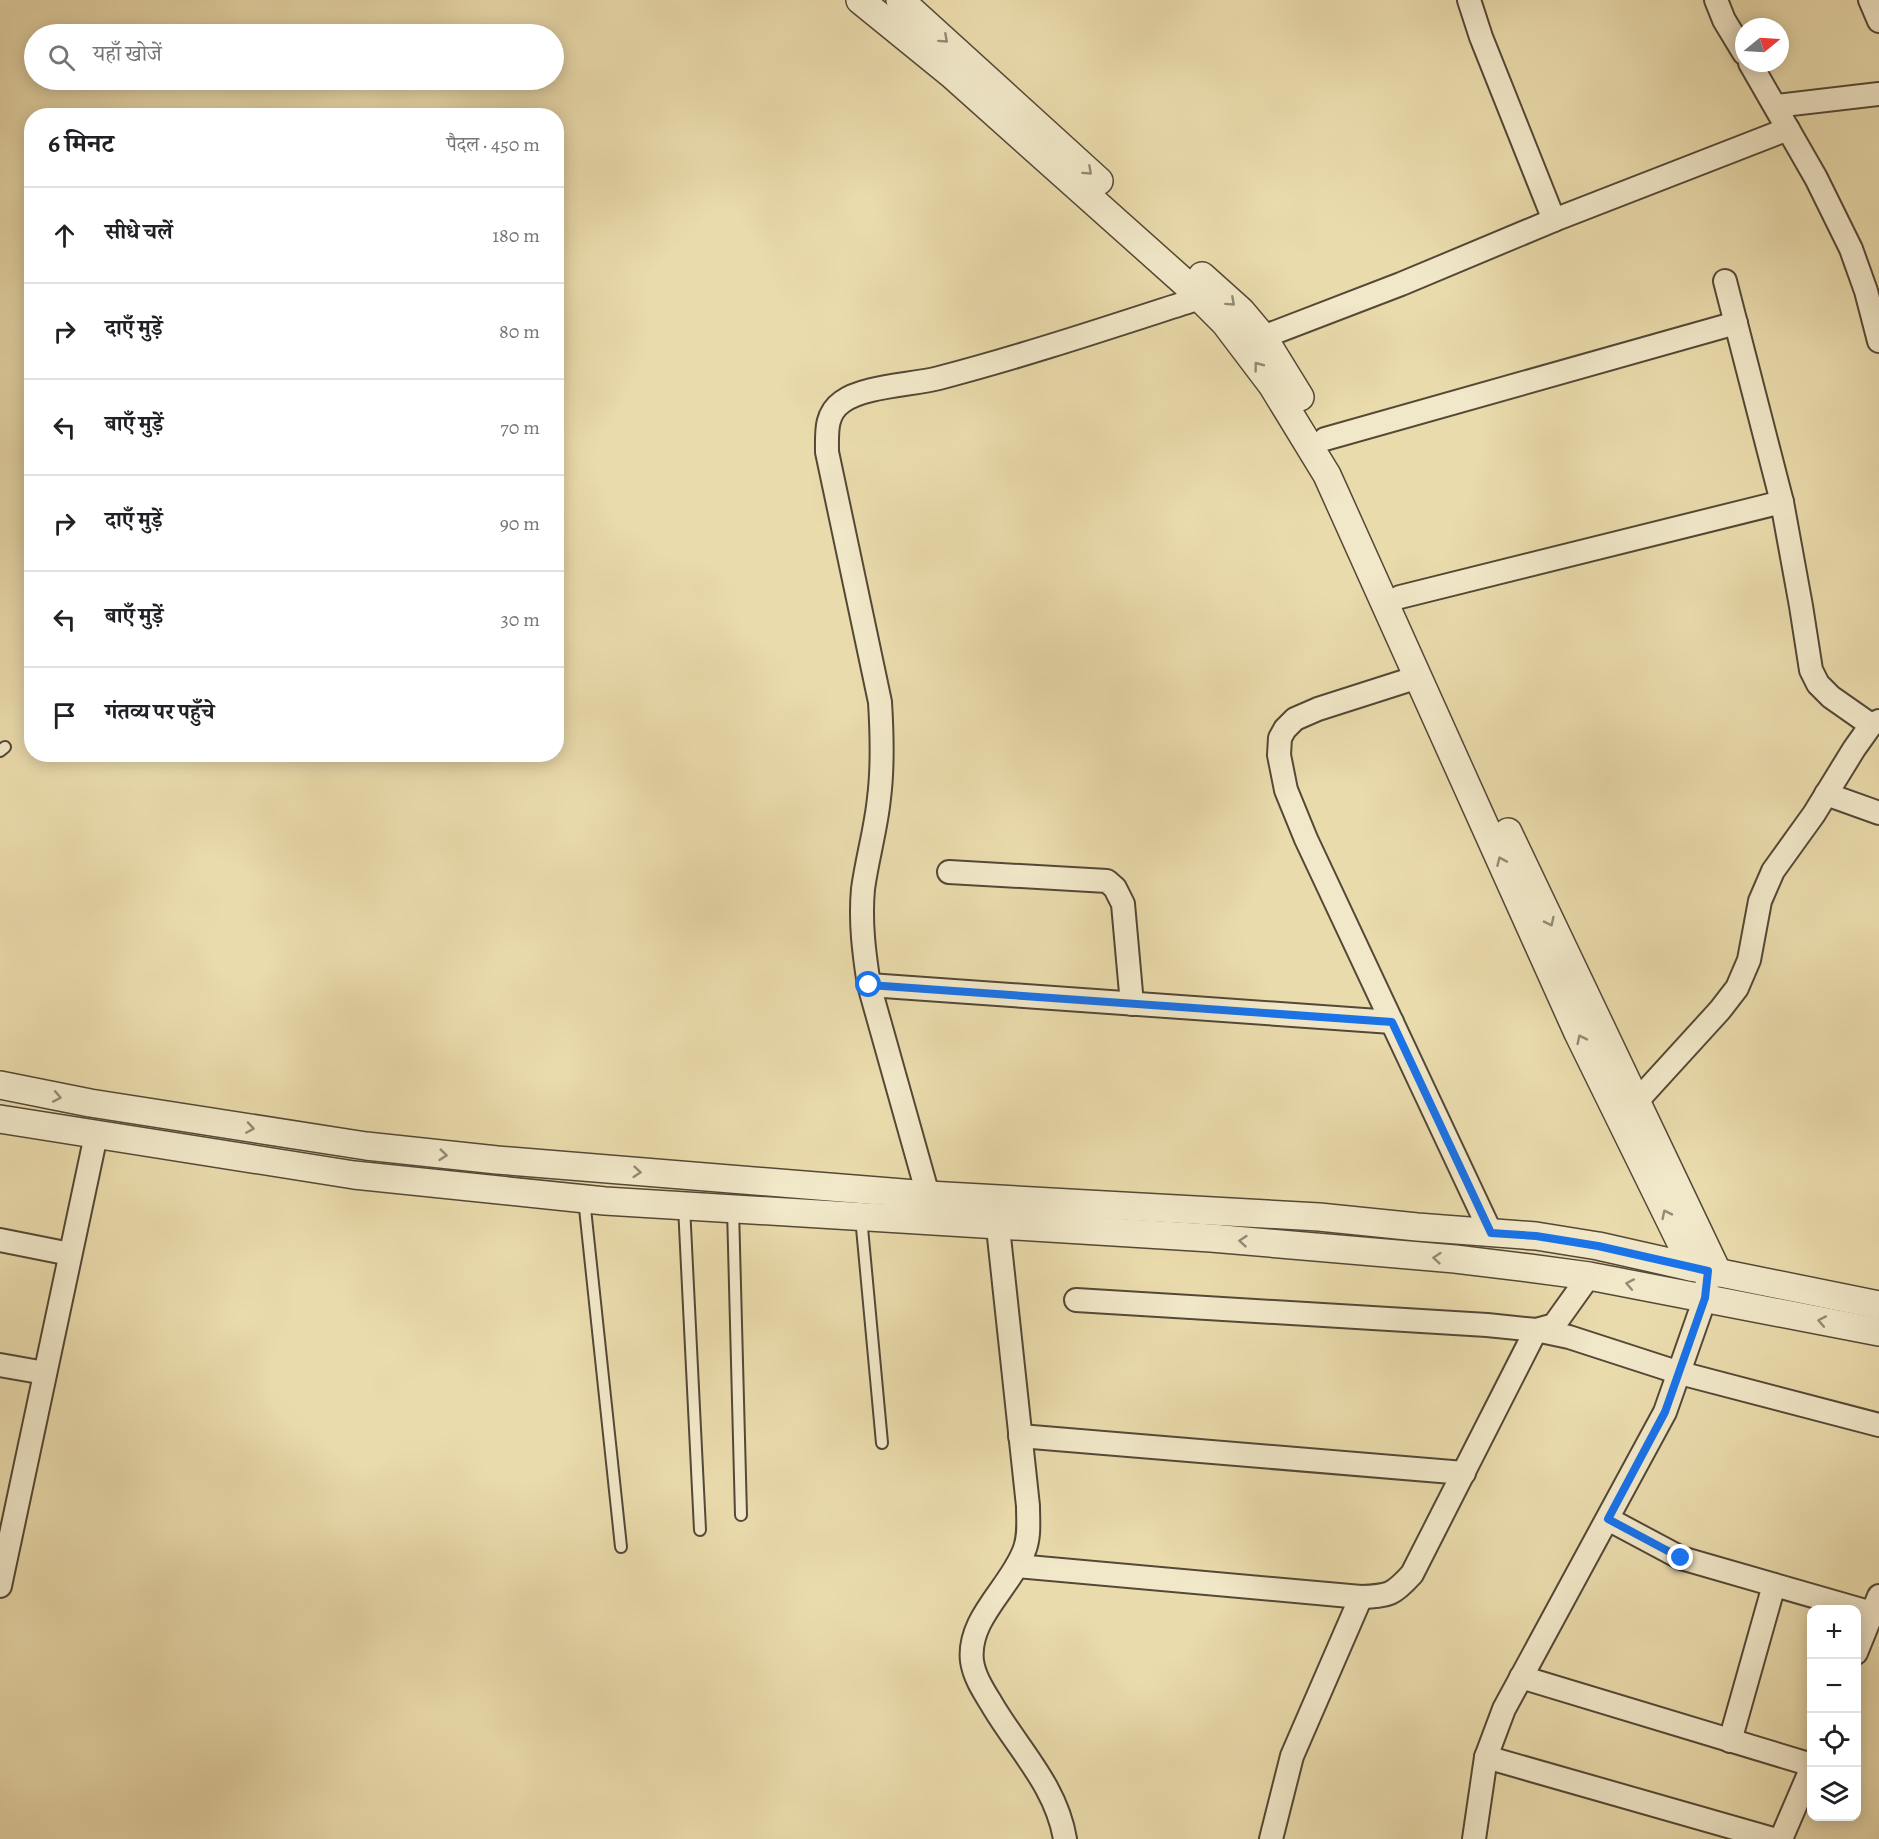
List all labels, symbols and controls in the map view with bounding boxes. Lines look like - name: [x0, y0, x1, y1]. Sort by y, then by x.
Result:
- north arrow: [1735, 18, 1789, 72]
- search box: [24, 24, 564, 90]
- one-way arrow: [937, 32, 948, 43]
- text: यहाँ खोजें: [93, 39, 162, 69]
- icon: search: [45, 41, 78, 74]
- text: 6 मिनट: [48, 126, 114, 161]
- text: पैदल · 450 m: [447, 131, 540, 158]
- one-way arrow: [1081, 164, 1091, 175]
- text: सीधे चलें: [105, 217, 173, 247]
- icon: ahead: [48, 219, 81, 252]
- text: 180 m: [492, 222, 540, 249]
- one-way arrow: [1225, 295, 1235, 306]
- text: दाएँ मुड़ें: [105, 313, 163, 343]
- icon: right: [48, 315, 81, 348]
- text: 80 m: [499, 318, 540, 345]
- one-way arrow: [1255, 362, 1266, 373]
- text: बाएँ मुड़ें: [105, 409, 163, 439]
- icon: left: [48, 411, 81, 444]
- text: 70 m: [500, 414, 540, 441]
- text: दाएँ मुड़ें: [105, 505, 163, 535]
- icon: right: [48, 507, 81, 540]
- text: 90 m: [500, 510, 540, 537]
- text: बाएँ मुड़ें: [105, 601, 163, 631]
- icon: left: [48, 603, 81, 636]
- text: 30 m: [500, 606, 540, 633]
- text: गंतव्य पर पहुँचे: [105, 697, 214, 727]
- icon: arrive: [48, 699, 81, 732]
- one-way arrow: [1496, 857, 1508, 868]
- one-way arrow: [1543, 915, 1555, 926]
- route start: [855, 971, 881, 997]
- one-way arrow: [1576, 1034, 1588, 1045]
- one-way arrow: [52, 1090, 62, 1103]
- one-way arrow: [245, 1122, 254, 1134]
- one-way arrow: [438, 1148, 448, 1160]
- one-way arrow: [633, 1165, 642, 1178]
- one-way arrow: [1662, 1210, 1674, 1221]
- one-way arrow: [1238, 1235, 1247, 1248]
- one-way arrow: [1432, 1252, 1442, 1265]
- one-way arrow: [1625, 1278, 1635, 1291]
- one-way arrow: [1817, 1315, 1827, 1328]
- route end: [1667, 1544, 1693, 1570]
- map controls: [1807, 1605, 1861, 1821]
- button: +: [1807, 1605, 1861, 1659]
- button: −: [1807, 1659, 1861, 1713]
- button: locate: [1807, 1713, 1861, 1767]
- button: layers: [1807, 1767, 1861, 1821]

